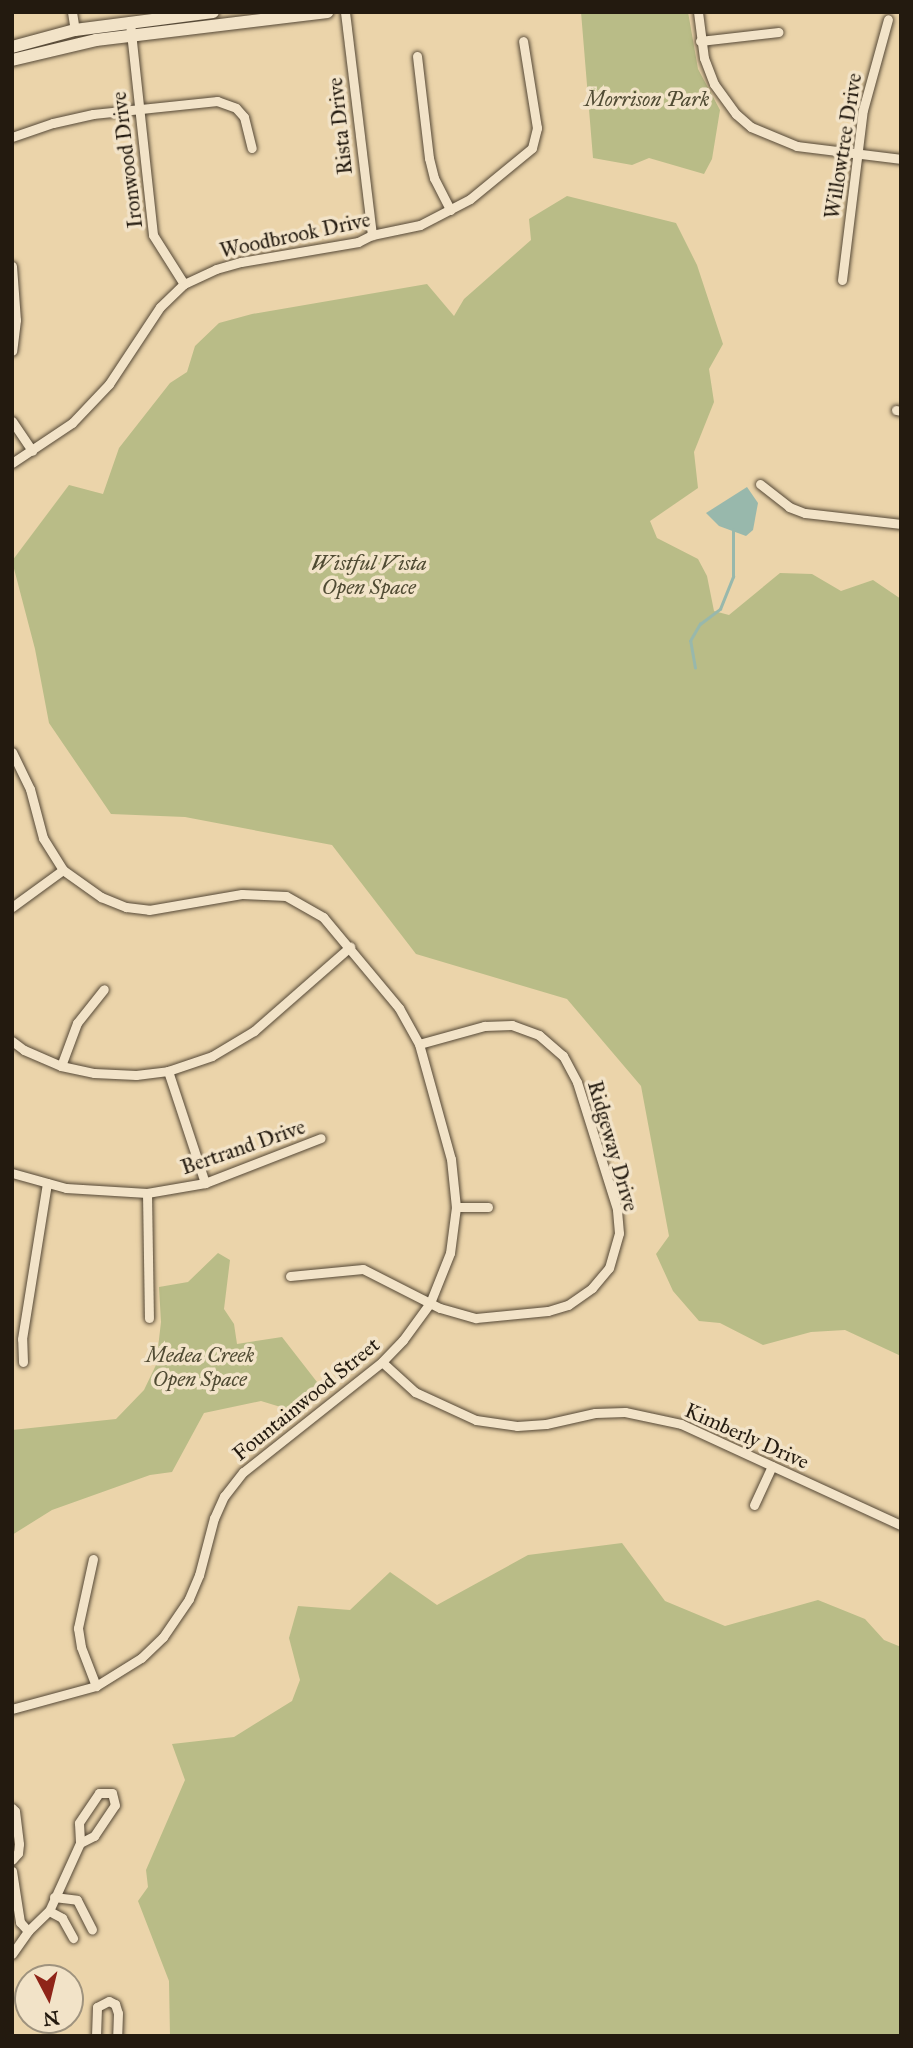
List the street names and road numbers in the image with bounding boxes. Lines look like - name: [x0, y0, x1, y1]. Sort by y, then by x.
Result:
- street label: Willowtree Drive: [819, 71, 867, 221]
- street label: Rista Drive: [322, 76, 358, 176]
- street label: Ironwood Drive: [106, 90, 148, 230]
- street label: Woodbrook Drive: [217, 207, 373, 263]
- street label: Ridgeway Drive: [582, 1078, 644, 1214]
- street label: Bertrand Drive: [178, 1114, 308, 1180]
- street label: Fountainwood Street: [227, 1332, 385, 1466]
- street label: Kimberly Drive: [681, 1397, 813, 1475]

